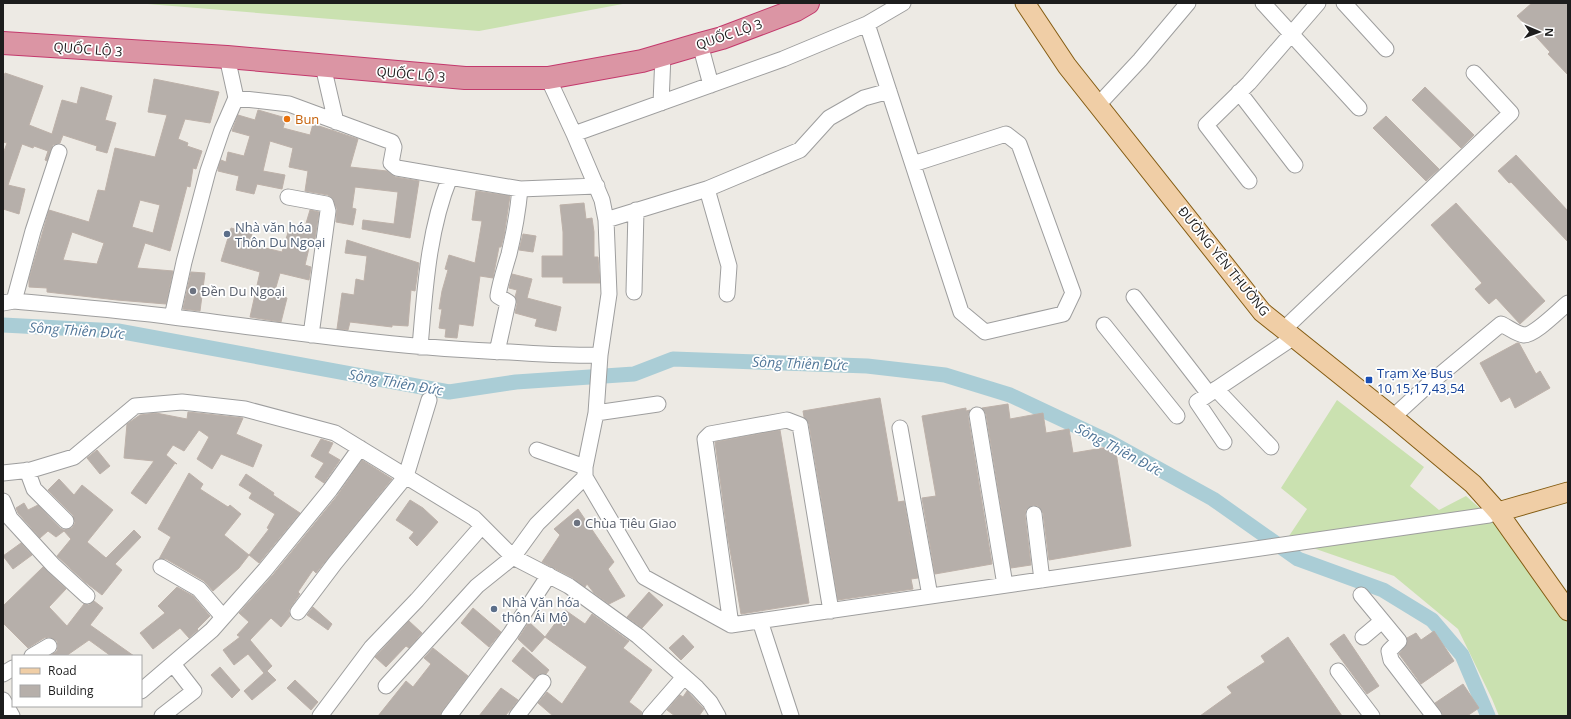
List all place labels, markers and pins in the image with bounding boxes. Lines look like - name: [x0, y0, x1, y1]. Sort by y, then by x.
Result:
- place label: Bun: [295, 110, 319, 128]
- marker: Bun: [282, 114, 292, 124]
- place label: Nhà văn hóa Thôn Du Ngoại: [235, 218, 325, 251]
- marker: Nhà văn hóa Thôn Du Ngoại: [222, 229, 232, 239]
- place label: Đền Du Ngoại: [201, 282, 285, 300]
- marker: Đền Du Ngoại: [188, 286, 198, 296]
- place label: Trạm Xe Bus 10,15,17,43,54: [1377, 364, 1465, 397]
- marker: Trạm Xe Bus 10,15,17,43,54: [1364, 375, 1374, 385]
- place label: Chùa Tiêu Giao: [585, 514, 677, 532]
- marker: Chùa Tiêu Giao: [572, 518, 582, 528]
- place label: Nhà Văn hóa thôn Ái Mộ: [502, 593, 580, 626]
- marker: Nhà Văn hóa thôn Ái Mộ: [489, 604, 499, 614]

